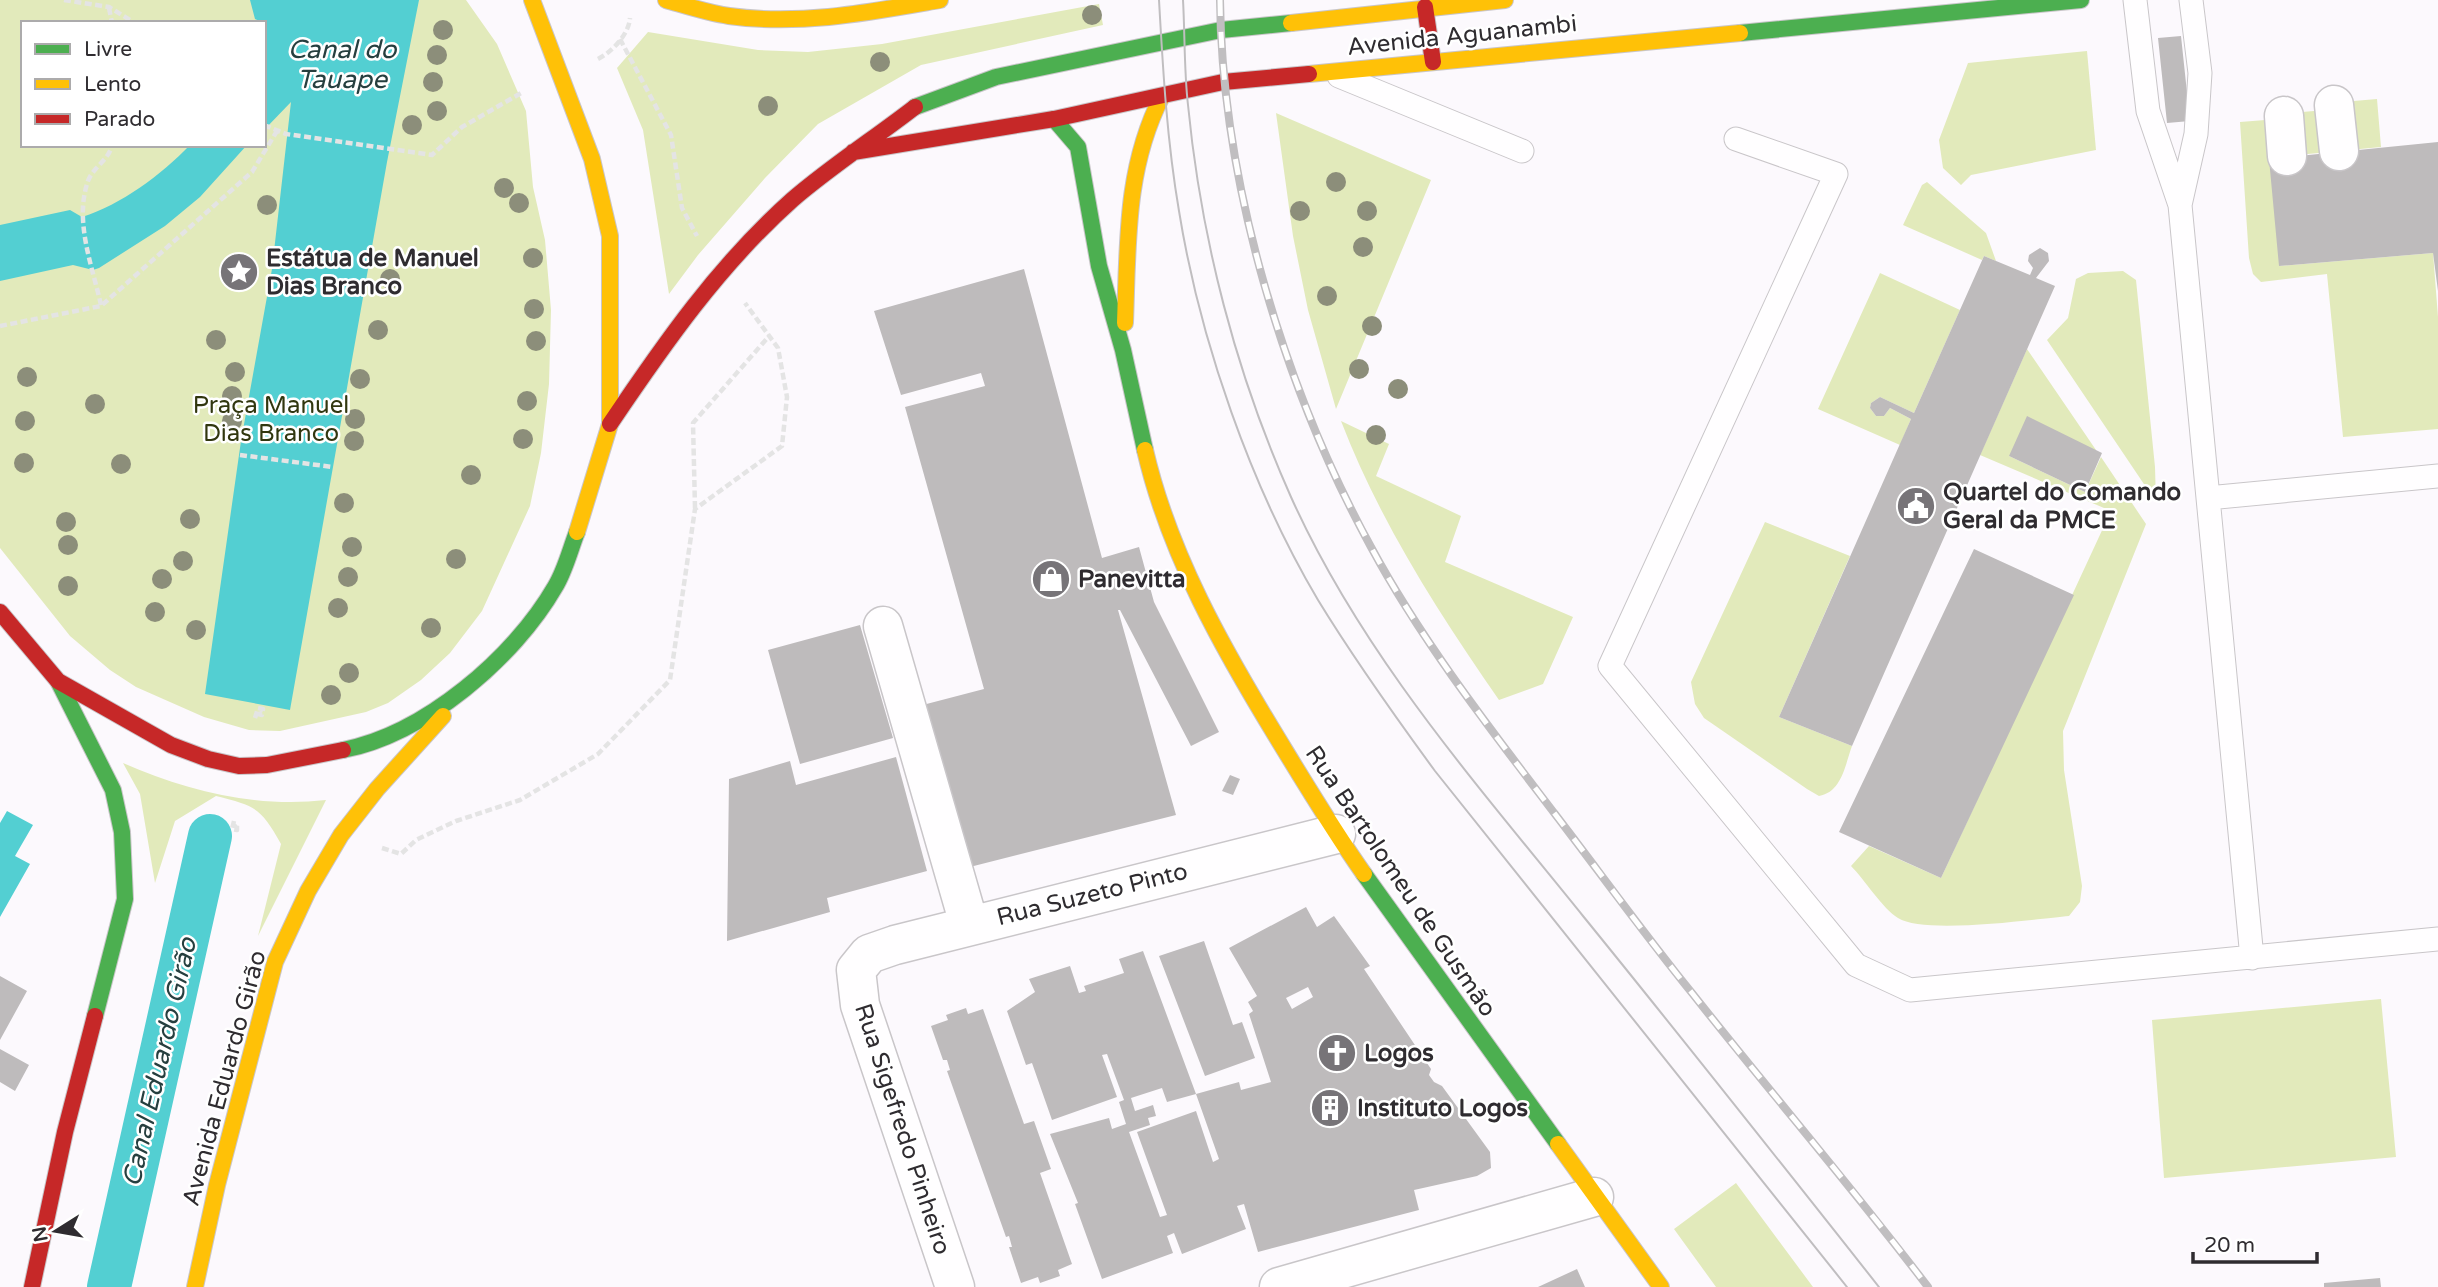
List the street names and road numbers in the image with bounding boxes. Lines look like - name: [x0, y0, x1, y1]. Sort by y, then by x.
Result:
- street label: Avenida Aguanambi: [1346, 9, 1578, 62]
- street label: Rua Bartolomeu de Gusmão: [1299, 740, 1502, 1022]
- street label: Rua Suzeto Pinto: [994, 857, 1191, 932]
- street label: Avenida Eduardo Girão: [176, 947, 273, 1209]
- street label: Rua Sigefredo Pinheiro: [848, 1000, 957, 1258]

